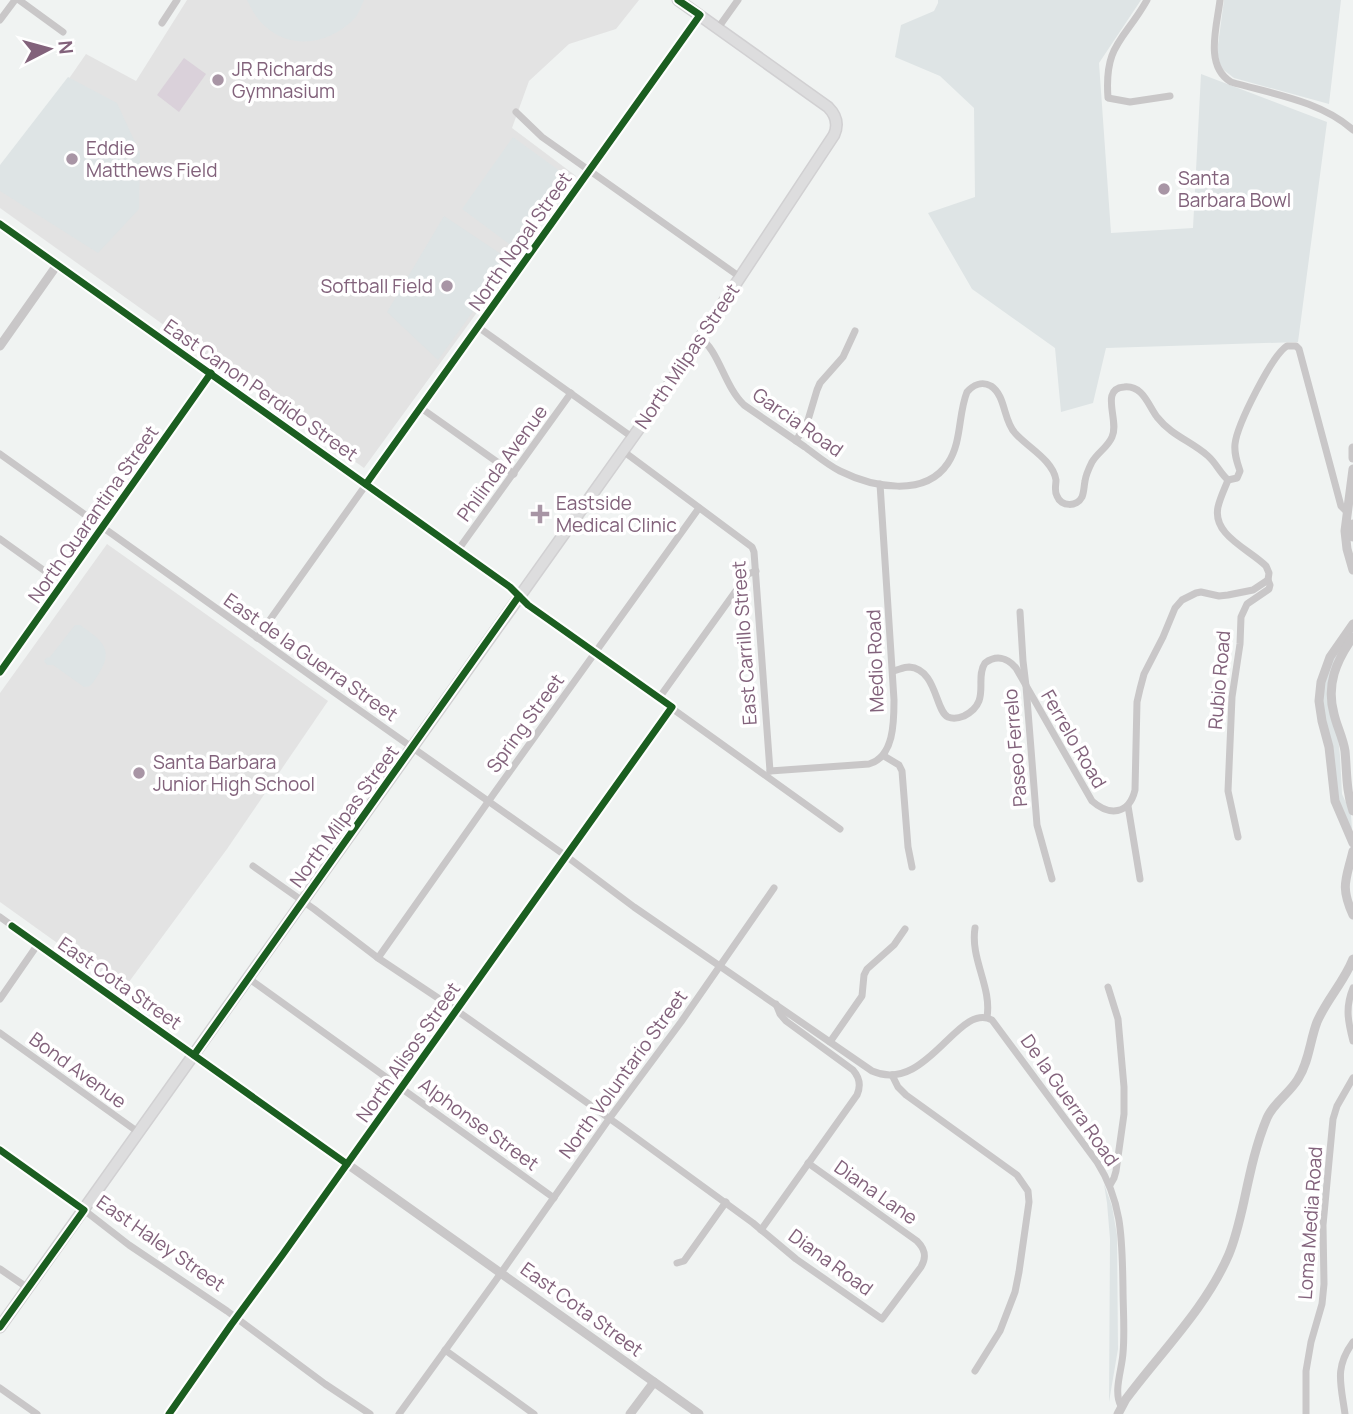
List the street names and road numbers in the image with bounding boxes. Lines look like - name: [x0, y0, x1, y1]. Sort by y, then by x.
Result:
- street label: North Nopal Street: [462, 166, 578, 316]
- street label: North Milpas Street: [629, 278, 745, 434]
- street label: East Canon Perdido Street: [159, 313, 363, 467]
- street label: Garcia Road: [748, 381, 848, 463]
- street label: Philinda Avenue: [451, 400, 553, 526]
- street label: North Quarantina Street: [22, 420, 164, 608]
- street label: East Carrillo Street: [725, 560, 763, 726]
- street label: East de la Guerra Street: [219, 587, 403, 727]
- street label: Medio Road: [860, 609, 890, 713]
- street label: Rubio Road: [1202, 630, 1236, 730]
- street label: Spring Street: [480, 668, 570, 778]
- street label: Ferrelo Road: [1035, 685, 1113, 793]
- street label: Paseo Ferrelo: [997, 688, 1033, 808]
- street label: North Milpas Street: [284, 740, 404, 892]
- street label: East Cota Street: [53, 931, 187, 1035]
- street label: North Alisos Street: [350, 977, 466, 1127]
- street label: North Voluntario Street: [553, 984, 693, 1164]
- street label: Bond Avenue: [24, 1026, 132, 1114]
- street label: De la Guerra Road: [1015, 1029, 1125, 1171]
- street label: Alphonse Street: [414, 1072, 544, 1176]
- street label: Loma Media Road: [1292, 1145, 1328, 1301]
- street label: Diana Lane: [829, 1154, 923, 1230]
- street label: East Haley Street: [92, 1189, 230, 1297]
- street label: Diana Road: [784, 1223, 878, 1301]
- street label: East Cota Street: [516, 1256, 648, 1362]

